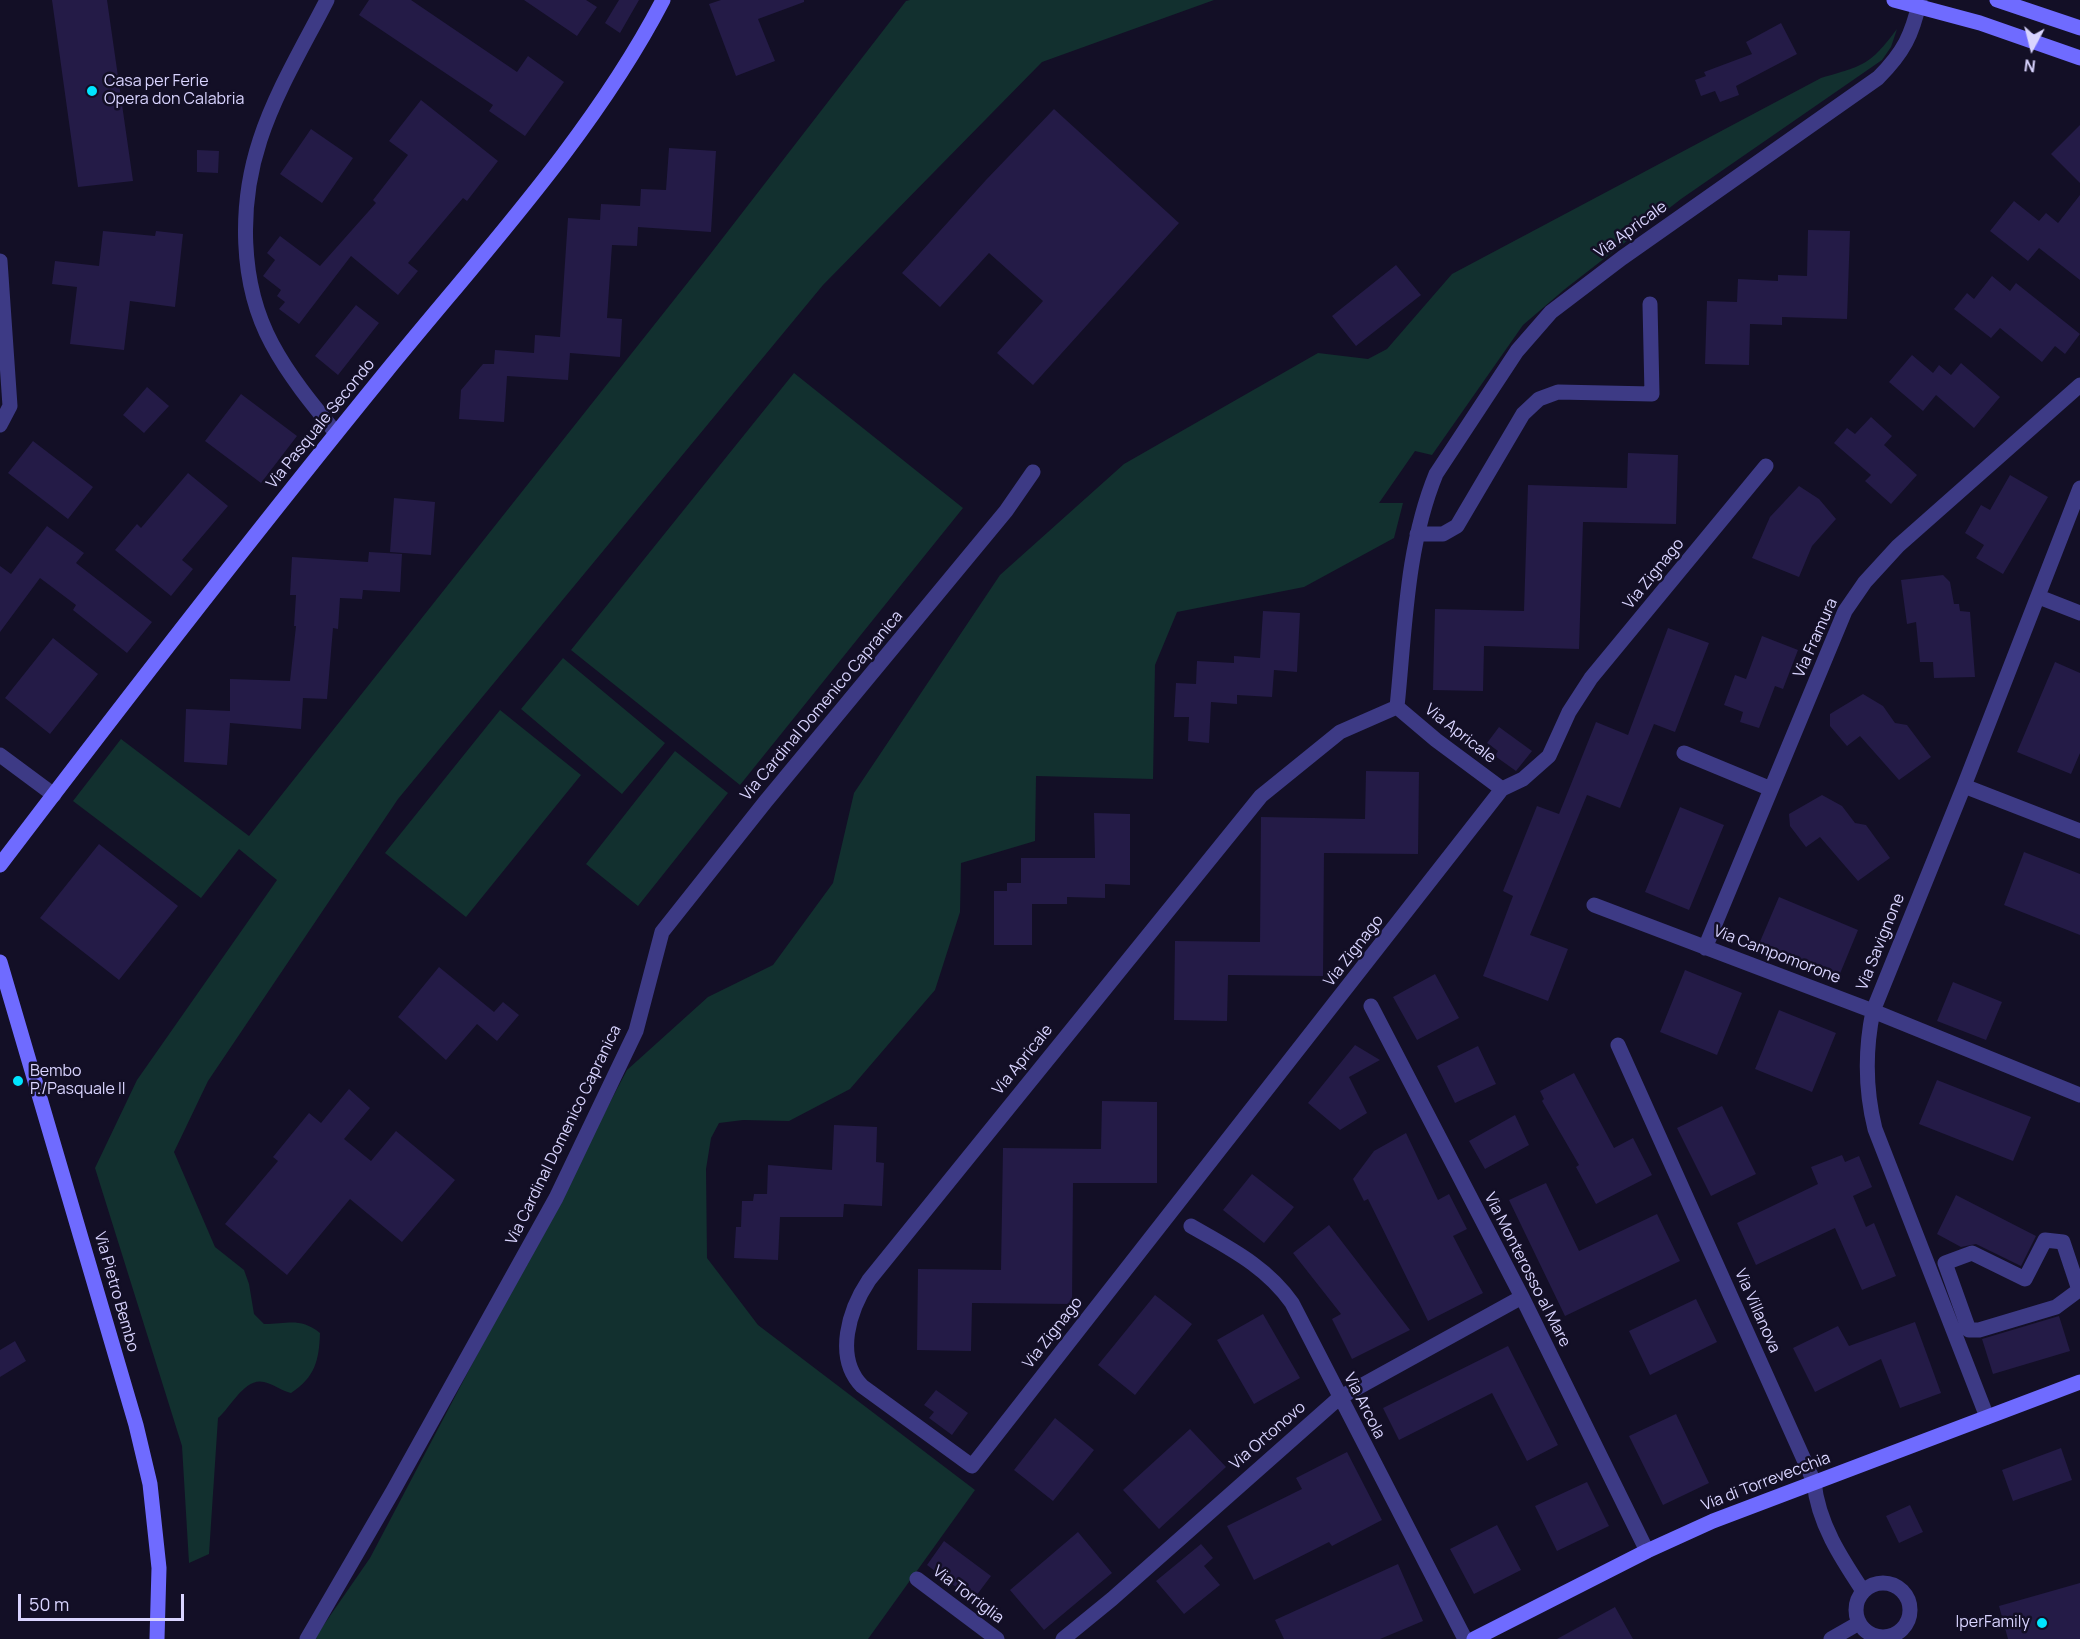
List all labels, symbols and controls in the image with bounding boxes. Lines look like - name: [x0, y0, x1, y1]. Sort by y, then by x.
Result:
- north arrow: [2002, 18, 2062, 78]
- text: N: [2023, 54, 2037, 77]
- place label: Casa per Ferie Opera don Calabria: [104, 72, 244, 110]
- marker: Casa per Ferie Opera don Calabria: [85, 84, 99, 98]
- street label: Via Apricale: [1591, 197, 1671, 263]
- street label: Via Pasquale Secondo: [263, 355, 379, 493]
- street label: Via Zignago: [1620, 535, 1688, 613]
- street label: Via Framura: [1790, 595, 1842, 681]
- street label: Via Cardinal Domenico Capranica: [737, 607, 907, 805]
- street label: Via Apricale: [1421, 700, 1499, 768]
- street label: Via Savignone: [1853, 891, 1909, 993]
- street label: Via Zignago: [1320, 911, 1388, 991]
- street label: Via Campomorone: [1711, 922, 1843, 988]
- street label: Via Apricale: [989, 1021, 1057, 1099]
- street label: Via Cardinal Domenico Capranica: [502, 1022, 626, 1248]
- place label: Bembo P./Pasquale II: [30, 1062, 126, 1100]
- marker: Bembo P./Pasquale II: [11, 1074, 25, 1088]
- street label: Via Monterosso al Mare: [1480, 1190, 1574, 1350]
- street label: Via Pietro Bembo: [90, 1230, 142, 1354]
- street label: Via Villanova: [1730, 1266, 1784, 1356]
- street label: Via Zignago: [1019, 1293, 1087, 1373]
- street label: Via Arcola: [1339, 1370, 1389, 1442]
- street label: Via Ortonovo: [1226, 1398, 1310, 1474]
- street label: Via di Torrevecchia: [1699, 1449, 1833, 1515]
- street label: Via Torriglia: [929, 1562, 1007, 1628]
- scale bar: [21, 1582, 188, 1620]
- text: 50 m: [29, 1592, 69, 1616]
- place label: IperFamily: [1956, 1613, 2030, 1633]
- marker: IperFamily: [2035, 1616, 2049, 1630]

